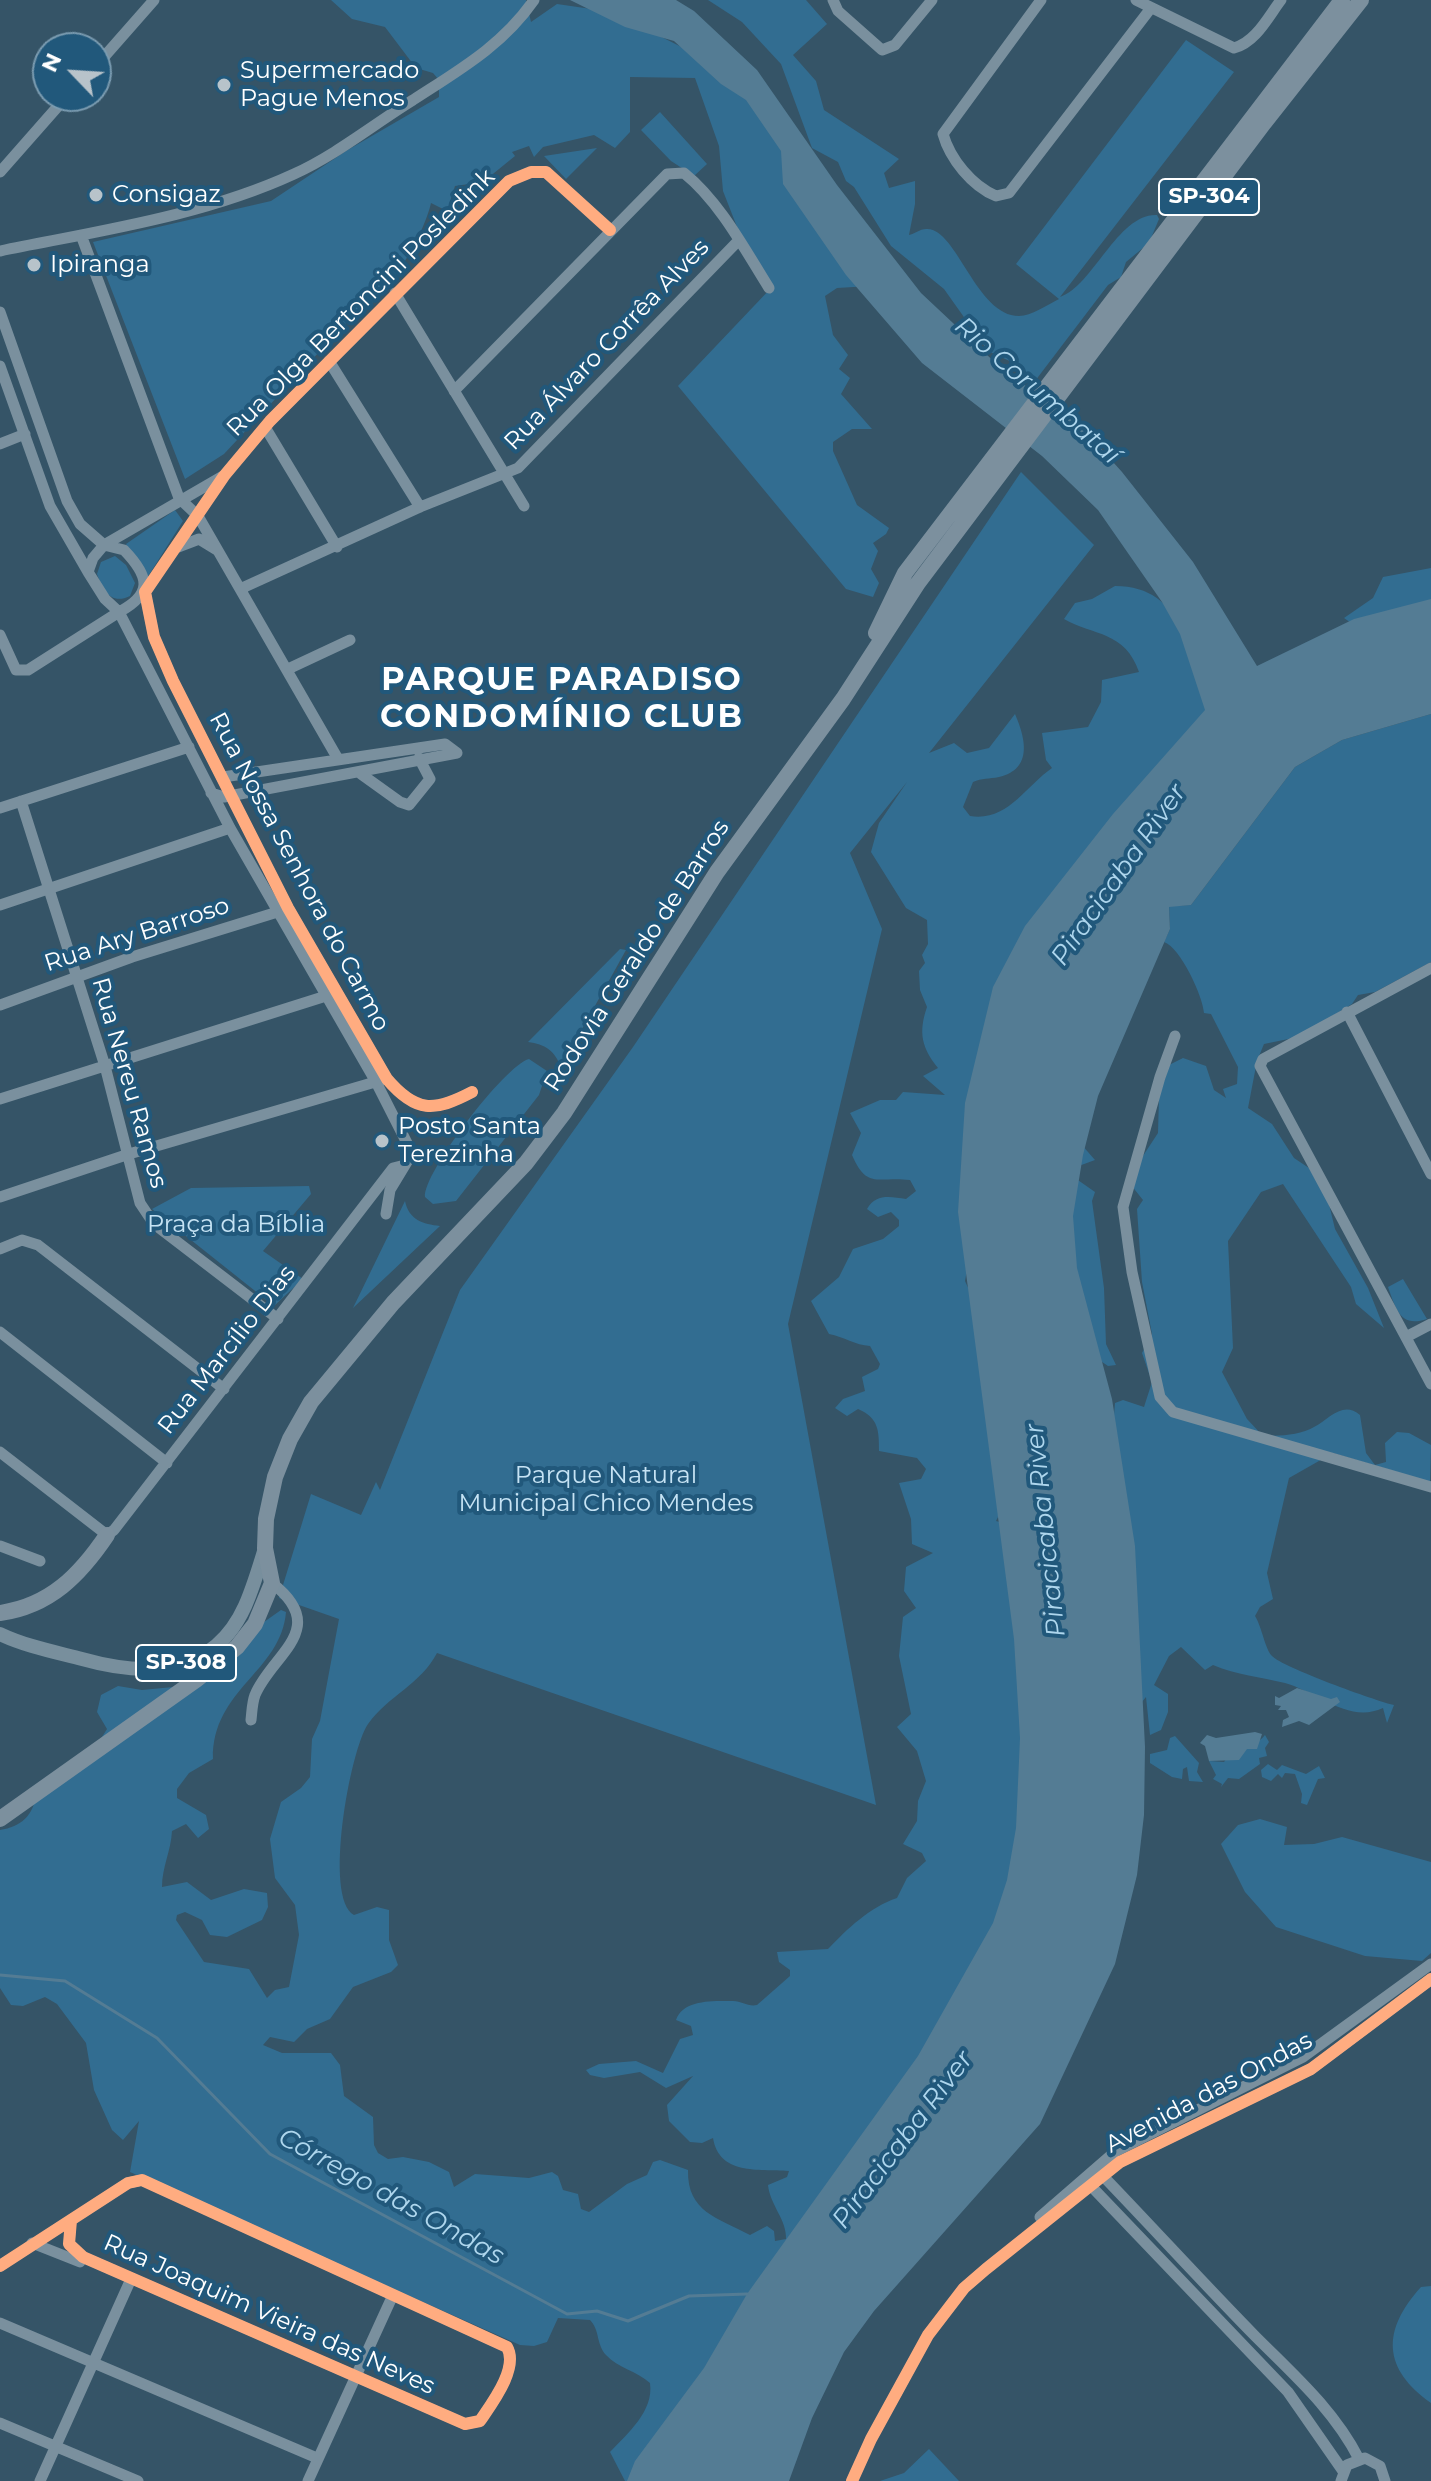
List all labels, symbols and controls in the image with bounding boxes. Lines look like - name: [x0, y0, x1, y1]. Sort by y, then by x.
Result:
- north arrow: [32, 32, 112, 112]
- text: N: [36, 49, 68, 76]
- place label: Supermercado Pague Menos: [240, 57, 419, 113]
- marker: Supermercado Pague Menos: [215, 76, 233, 94]
- street label: Rua Olga Bertoncini Posledink: [221, 163, 501, 443]
- road number: SP-304: [1159, 179, 1259, 215]
- place label: Consigaz: [112, 181, 221, 209]
- marker: Consigaz: [87, 186, 105, 204]
- street label: Rua Álvaro Corrêa Alves: [499, 233, 715, 457]
- place label: Ipiranga: [50, 251, 150, 279]
- marker: Ipiranga: [25, 256, 43, 274]
- water label: Rio Corumbataí: [948, 311, 1126, 471]
- district label: PARQUE PARADISO CONDOMÍNIO CLUB: [380, 662, 744, 737]
- street label: Rua Nossa Senhora do Carmo: [203, 708, 395, 1036]
- water label: Piracicaba River: [1045, 778, 1193, 972]
- street label: Rodovia Geraldo de Barros: [538, 815, 736, 1097]
- street label: Rua Ary Barroso: [41, 892, 233, 978]
- street label: Rua Nereu Ramos: [85, 974, 173, 1192]
- place label: Posto Santa Terezinha: [398, 1113, 541, 1169]
- marker: Posto Santa Terezinha: [373, 1132, 391, 1150]
- park label: Praça da Bíblia: [147, 1211, 325, 1239]
- street label: Rua Marcílio Dias: [152, 1260, 302, 1440]
- water label: Piracicaba River: [1019, 1422, 1073, 1638]
- park label: Parque Natural Municipal Chico Mendes: [458, 1462, 754, 1518]
- road number: SP-308: [136, 1645, 236, 1681]
- street label: Avenida das Ondas: [1101, 2026, 1317, 2160]
- water label: Piracicaba River: [826, 2045, 980, 2235]
- water label: Córrego das Ondas: [273, 2122, 509, 2272]
- street label: Rua Joaquim Vieira das Neves: [99, 2229, 439, 2401]

